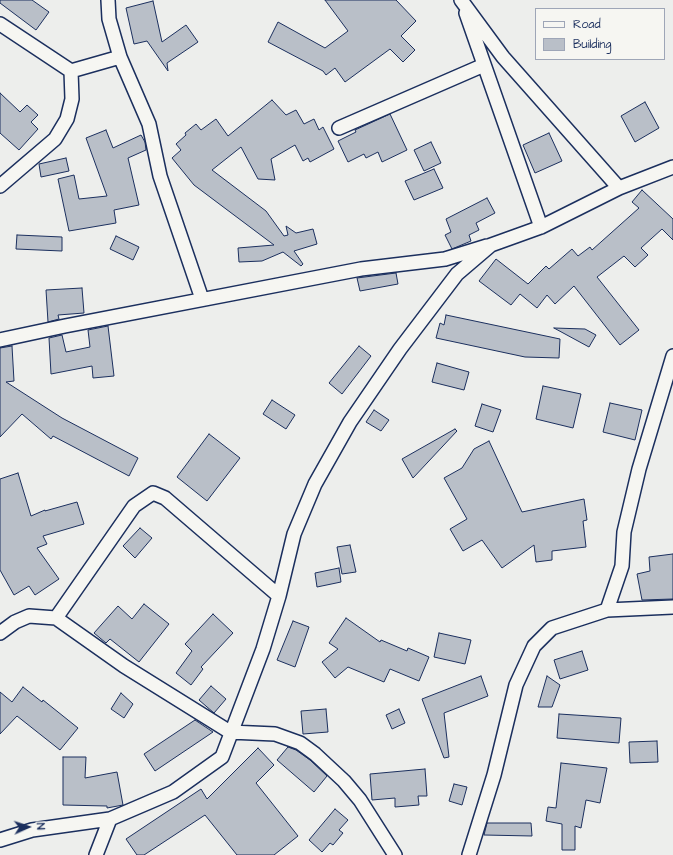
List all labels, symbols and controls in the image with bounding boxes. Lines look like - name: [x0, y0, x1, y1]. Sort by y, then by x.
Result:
- legend: [535, 8, 665, 60]
- text: Road: [573, 16, 601, 33]
- text: Building: [573, 36, 611, 53]
- north arrow: [8, 807, 48, 847]
- text: N: [33, 823, 48, 830]

